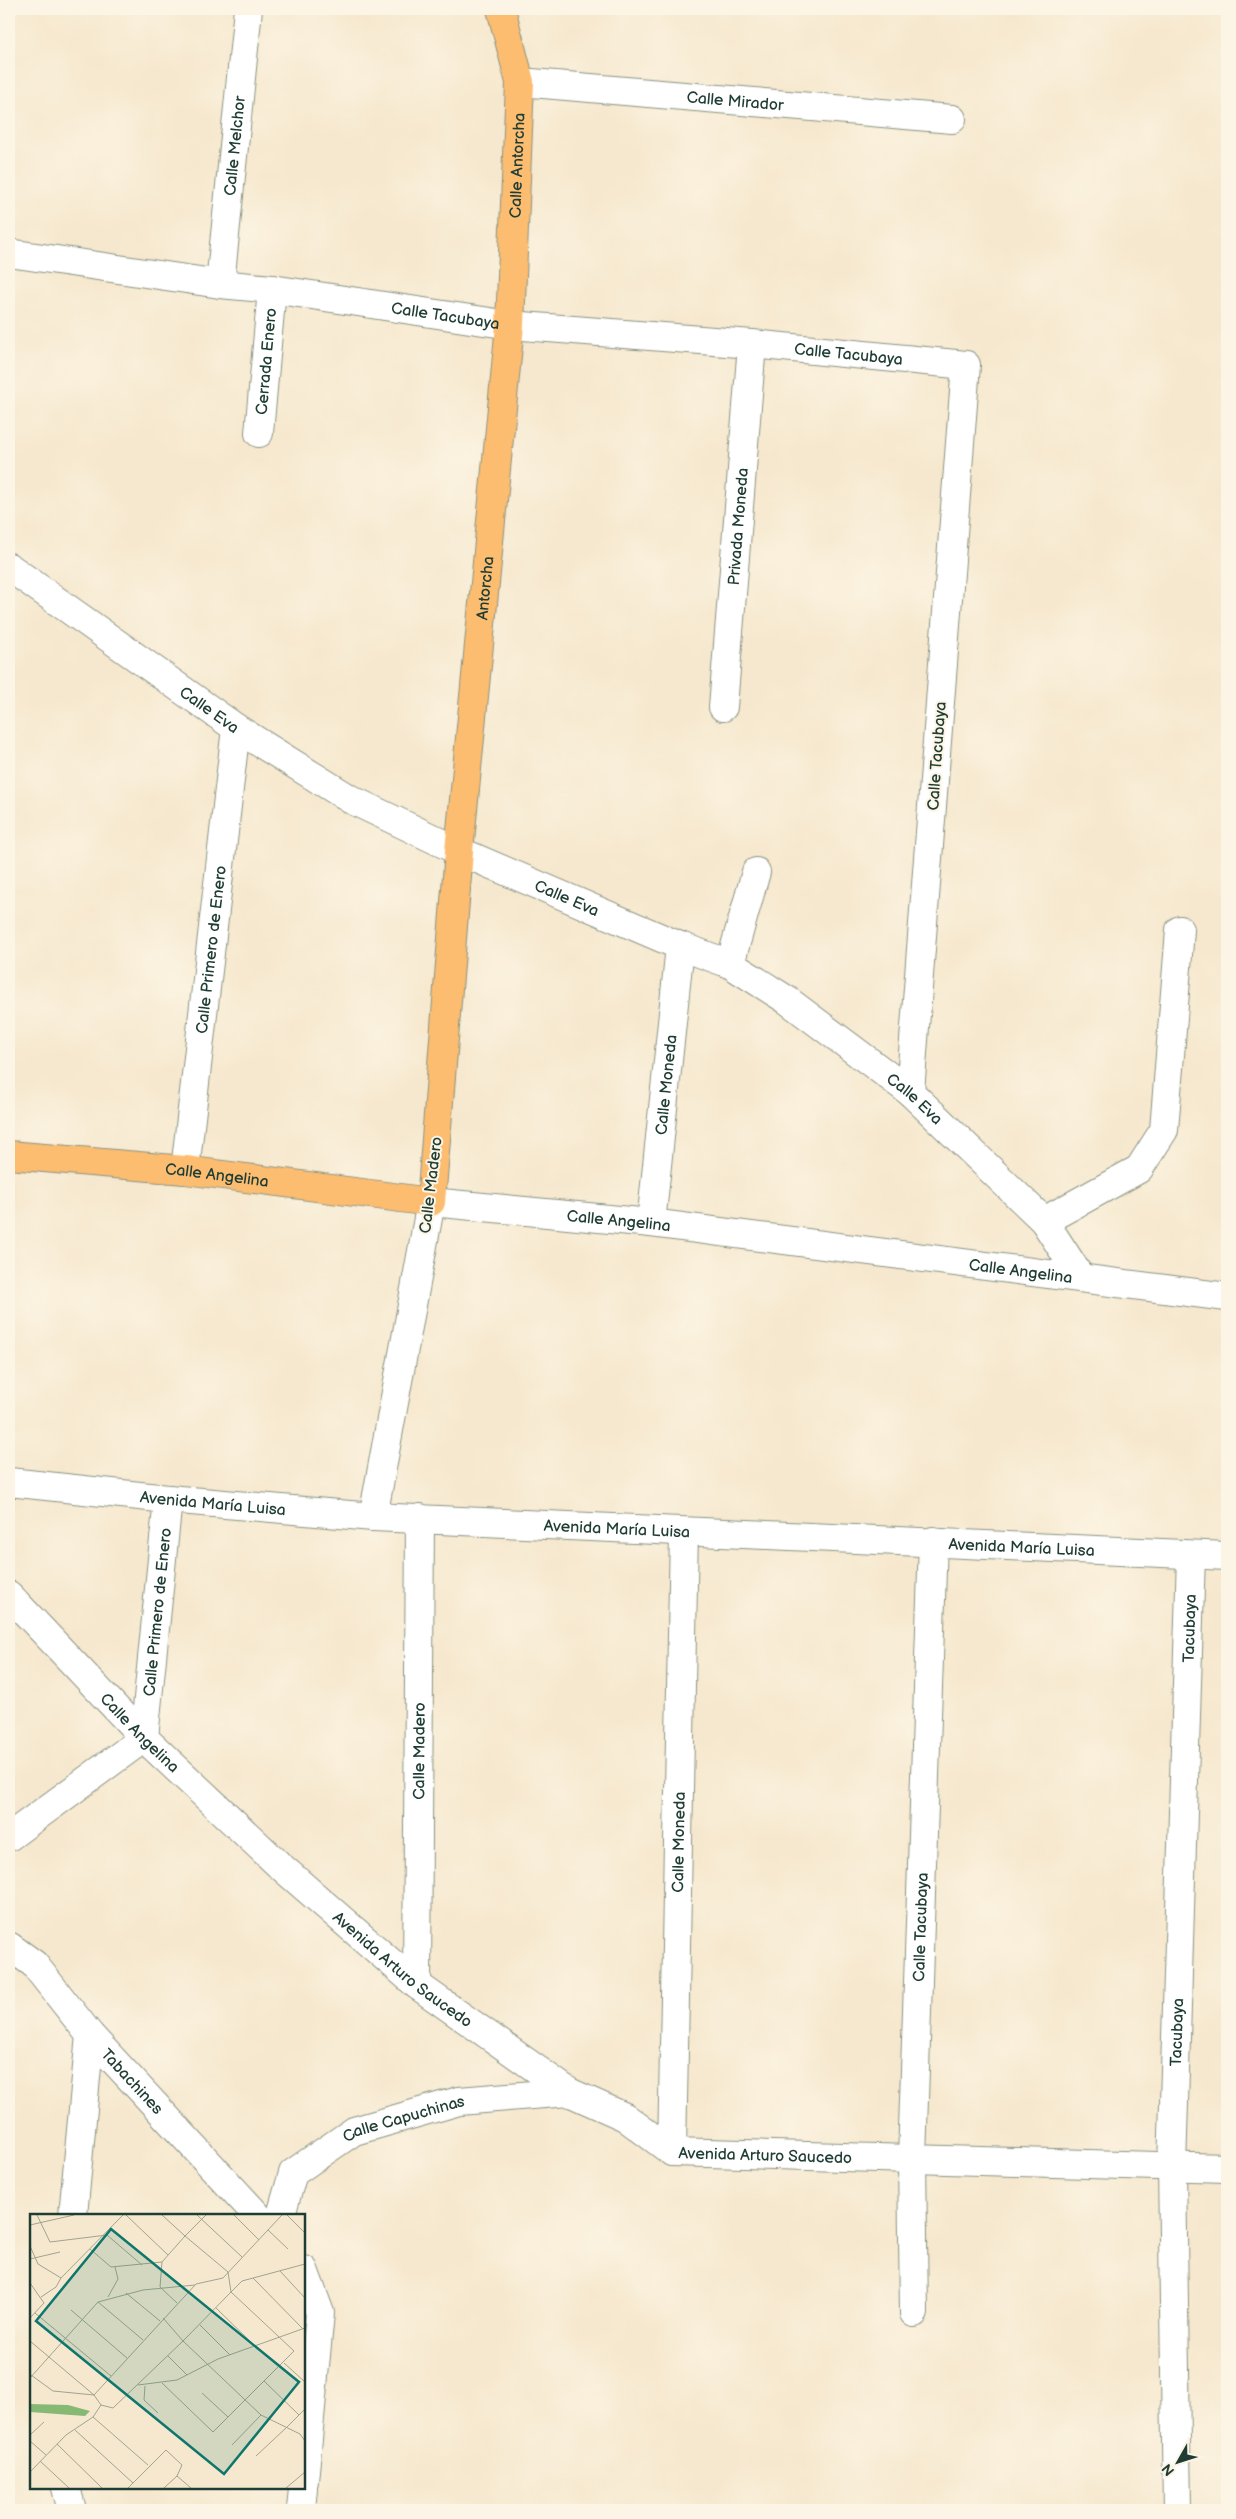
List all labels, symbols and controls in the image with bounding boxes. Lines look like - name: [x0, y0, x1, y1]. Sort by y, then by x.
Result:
- street label: Calle Mirador: [686, 88, 785, 116]
- street label: Calle Melchor: [221, 95, 250, 197]
- street label: Calle Antorcha: [506, 112, 530, 219]
- street label: Calle Tacubaya: [390, 299, 501, 334]
- street label: Cerrada Enero: [253, 307, 281, 416]
- street label: Calle Tacubaya: [793, 340, 904, 370]
- street label: Privada Moneda: [725, 467, 753, 586]
- street label: Antorcha: [473, 555, 499, 621]
- street label: Calle Eva: [175, 683, 242, 738]
- street label: Calle Tacubaya: [924, 701, 951, 811]
- street label: Calle Primero de Enero: [193, 865, 231, 1035]
- street label: Calle Eva: [531, 877, 602, 921]
- street label: Calle Moneda: [652, 1034, 682, 1136]
- street label: Calle Eva: [882, 1070, 946, 1129]
- street label: Calle Madero: [416, 1136, 447, 1235]
- street label: Calle Angelina: [164, 1160, 270, 1192]
- street label: Calle Angelina: [566, 1207, 672, 1236]
- street label: Calle Angelina: [968, 1256, 1073, 1288]
- street label: Avenida María Luisa: [139, 1488, 287, 1520]
- street label: Avenida María Luisa: [543, 1517, 691, 1542]
- street label: Calle Primero de Enero: [140, 1527, 176, 1697]
- street label: Avenida María Luisa: [948, 1535, 1095, 1561]
- street label: Tacubaya: [1180, 1594, 1201, 1663]
- street label: Calle Angelina: [96, 1690, 183, 1777]
- street label: Calle Madero: [410, 1702, 430, 1800]
- street label: Calle Moneda: [669, 1791, 690, 1893]
- street label: Calle Tacubaya: [910, 1872, 933, 1982]
- street label: Avenida Arturo Saucedo: [329, 1908, 476, 2032]
- street label: Tacubaya: [1167, 1998, 1188, 2067]
- street label: Tabachines: [97, 2045, 167, 2119]
- street label: Calle Capuchinas: [339, 2093, 465, 2147]
- street label: Avenida Arturo Saucedo: [678, 2144, 852, 2168]
- inset map: [30, 2214, 305, 2489]
- north arrow: [1154, 2436, 1204, 2486]
- text: N: [1158, 2460, 1178, 2479]

